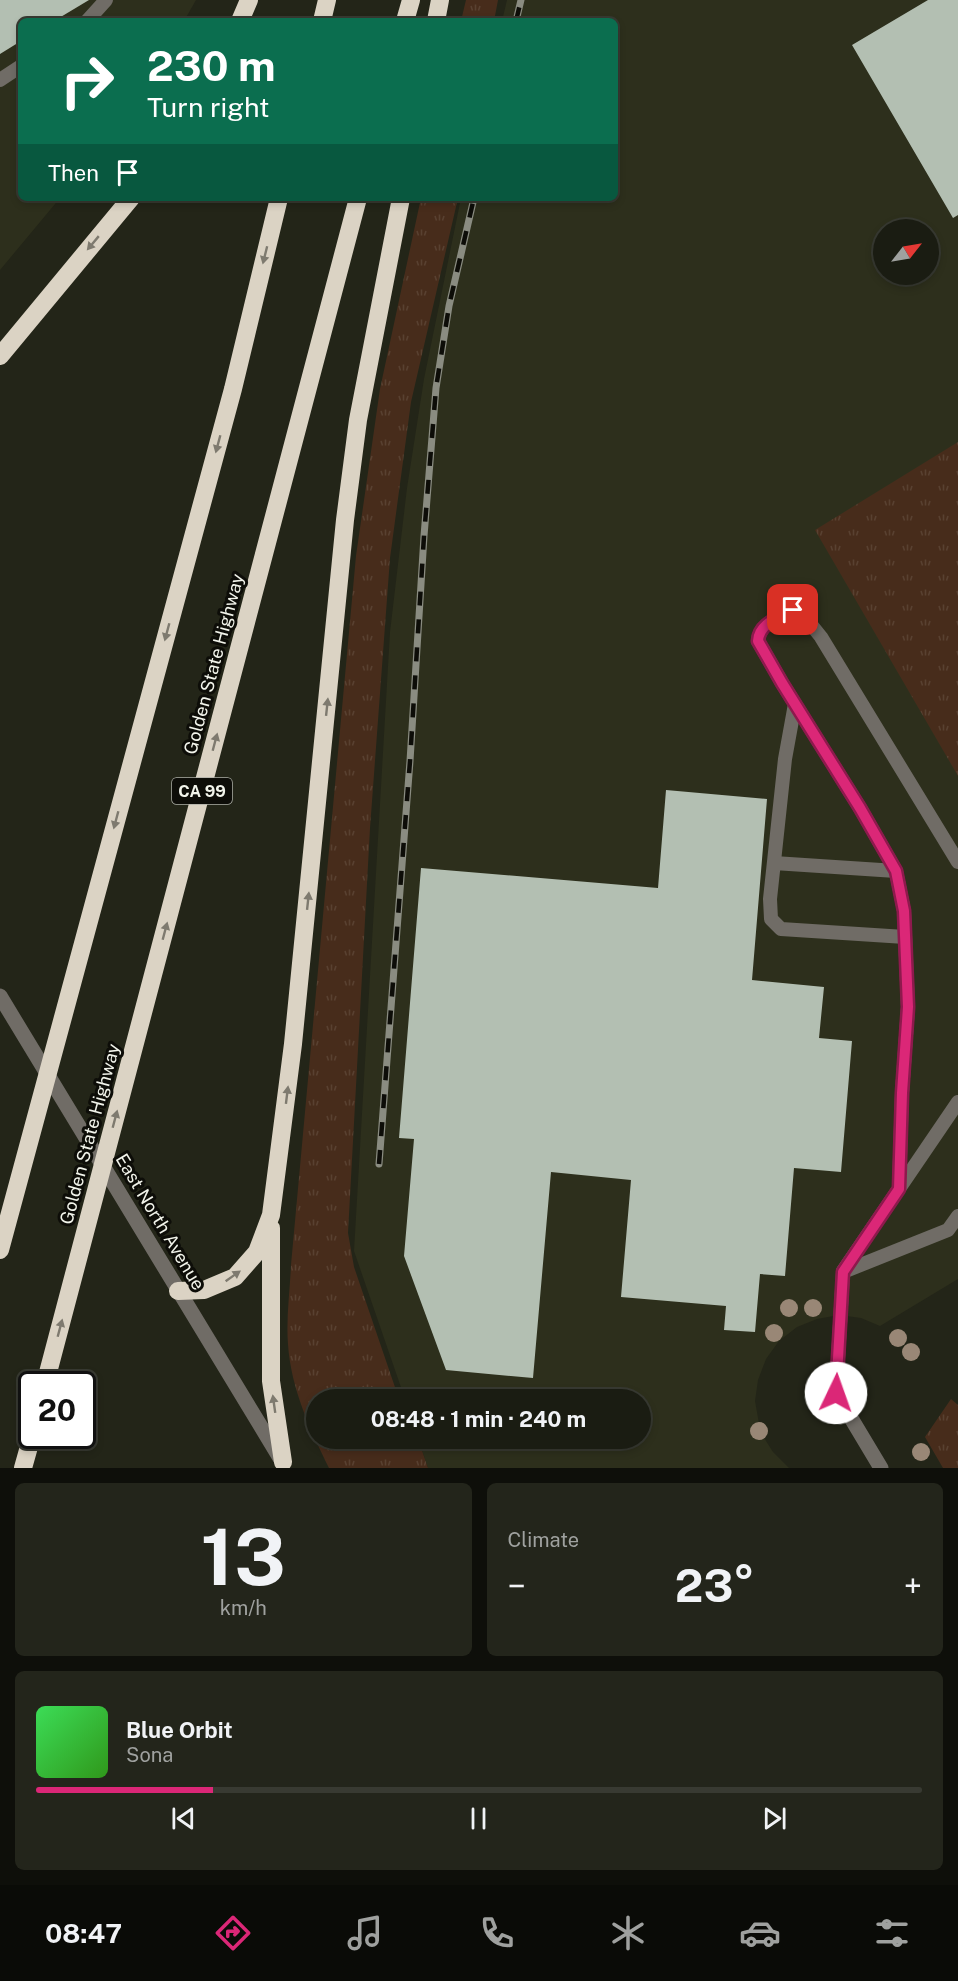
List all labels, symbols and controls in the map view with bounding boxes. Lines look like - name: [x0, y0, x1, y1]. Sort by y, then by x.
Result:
- text: 230 m: [147, 41, 276, 90]
- icon: right: [48, 42, 126, 120]
- text: Turn right: [147, 91, 270, 123]
- icon: arrive: [111, 156, 144, 189]
- text: Then: [48, 160, 99, 186]
- north arrow: [873, 219, 939, 285]
- map controls: [873, 219, 939, 285]
- one-way arrow: [87, 235, 100, 251]
- one-way arrow: [260, 246, 270, 264]
- one-way arrow: [212, 435, 222, 453]
- street label: Golden State Highway: [179, 571, 248, 756]
- pin: [767, 584, 818, 635]
- icon: arrive: [776, 593, 809, 626]
- one-way arrow: [162, 623, 171, 641]
- one-way arrow: [322, 698, 332, 717]
- one-way arrow: [211, 733, 220, 751]
- road number: CA 99: [172, 778, 232, 804]
- one-way arrow: [111, 812, 120, 830]
- one-way arrow: [303, 892, 313, 911]
- one-way arrow: [161, 921, 170, 939]
- street label: Golden State Highway: [55, 1041, 124, 1226]
- one-way arrow: [282, 1086, 291, 1105]
- one-way arrow: [111, 1110, 121, 1128]
- street label: East North Avenue: [111, 1150, 209, 1294]
- one-way arrow: [224, 1270, 240, 1282]
- one-way arrow: [56, 1319, 66, 1337]
- position arrow: [804, 1361, 868, 1425]
- speed limit sign: 20: [18, 1371, 96, 1449]
- one-way arrow: [270, 1394, 279, 1413]
- text: 08:48 · 1 min · 240 m: [371, 1406, 586, 1432]
- text: 13: [201, 1511, 286, 1603]
- text: Climate: [508, 1528, 579, 1552]
- text: 23°: [675, 1559, 755, 1612]
- text: −: [508, 1567, 526, 1605]
- text: +: [904, 1567, 922, 1605]
- text: km/h: [220, 1596, 267, 1620]
- text: Blue Orbit: [126, 1717, 233, 1743]
- text: Sona: [126, 1743, 173, 1767]
- icon: previous: [167, 1802, 200, 1835]
- icon: pause: [462, 1802, 495, 1835]
- icon: next: [758, 1802, 791, 1835]
- icon: directions: [212, 1912, 254, 1954]
- icon: music: [344, 1912, 386, 1954]
- icon: phone: [476, 1912, 518, 1954]
- icon: climate: [607, 1912, 649, 1954]
- icon: car: [739, 1912, 781, 1954]
- icon: filters: [871, 1912, 913, 1954]
- text: 08:47: [45, 1917, 122, 1949]

